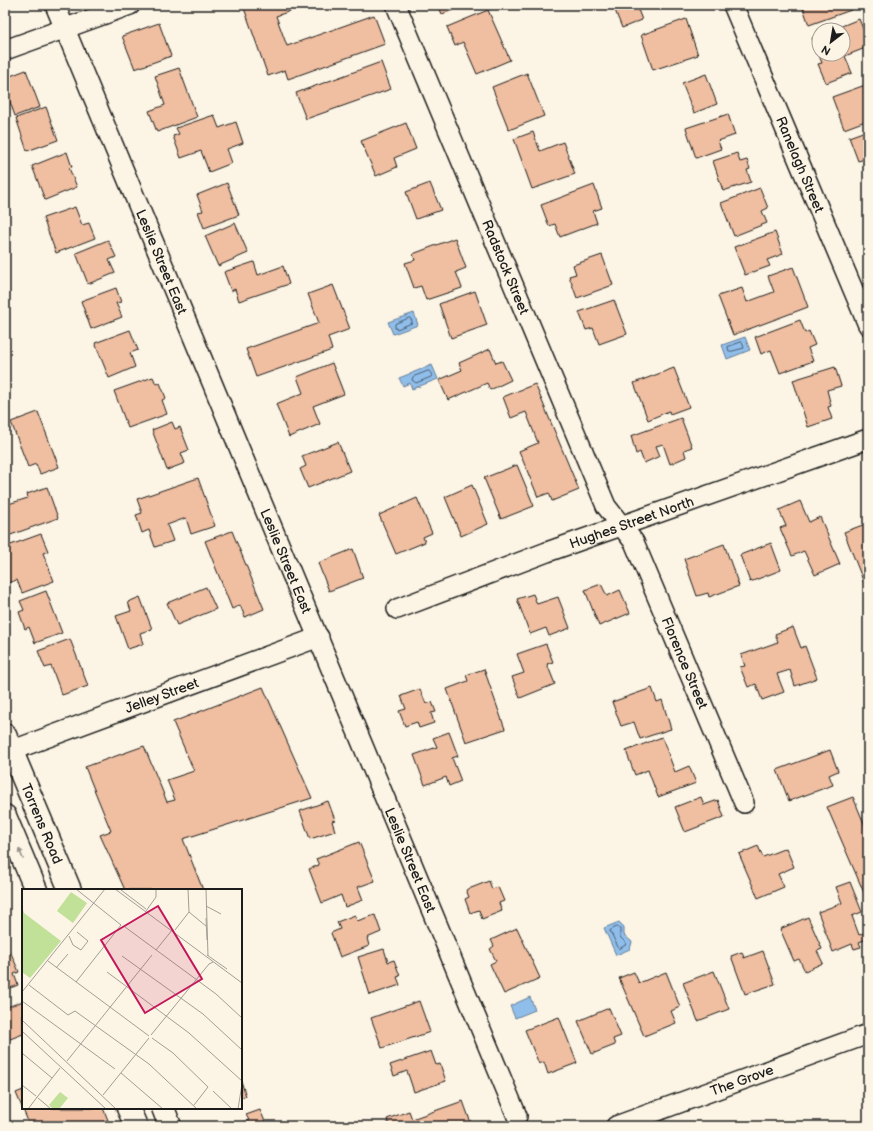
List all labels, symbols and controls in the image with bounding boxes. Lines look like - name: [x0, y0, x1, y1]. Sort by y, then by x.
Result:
- north arrow: [811, 22, 851, 62]
- text: N: [819, 42, 833, 58]
- street label: Ranelagh Street: [772, 114, 828, 216]
- street label: Leslie Street East: [132, 207, 191, 317]
- street label: Radstock Street: [478, 217, 533, 318]
- street label: Hughes Street North: [567, 493, 696, 552]
- street label: Leslie Street East: [256, 506, 315, 617]
- street label: Florence Street: [658, 615, 712, 712]
- street label: Jelley Street: [123, 674, 202, 717]
- street label: Torrens Road: [17, 781, 66, 866]
- street label: Leslie Street East: [381, 805, 440, 916]
- one-way arrow: [18, 849, 24, 860]
- inset map: [22, 889, 242, 1109]
- street label: The Grove: [708, 1061, 776, 1100]

